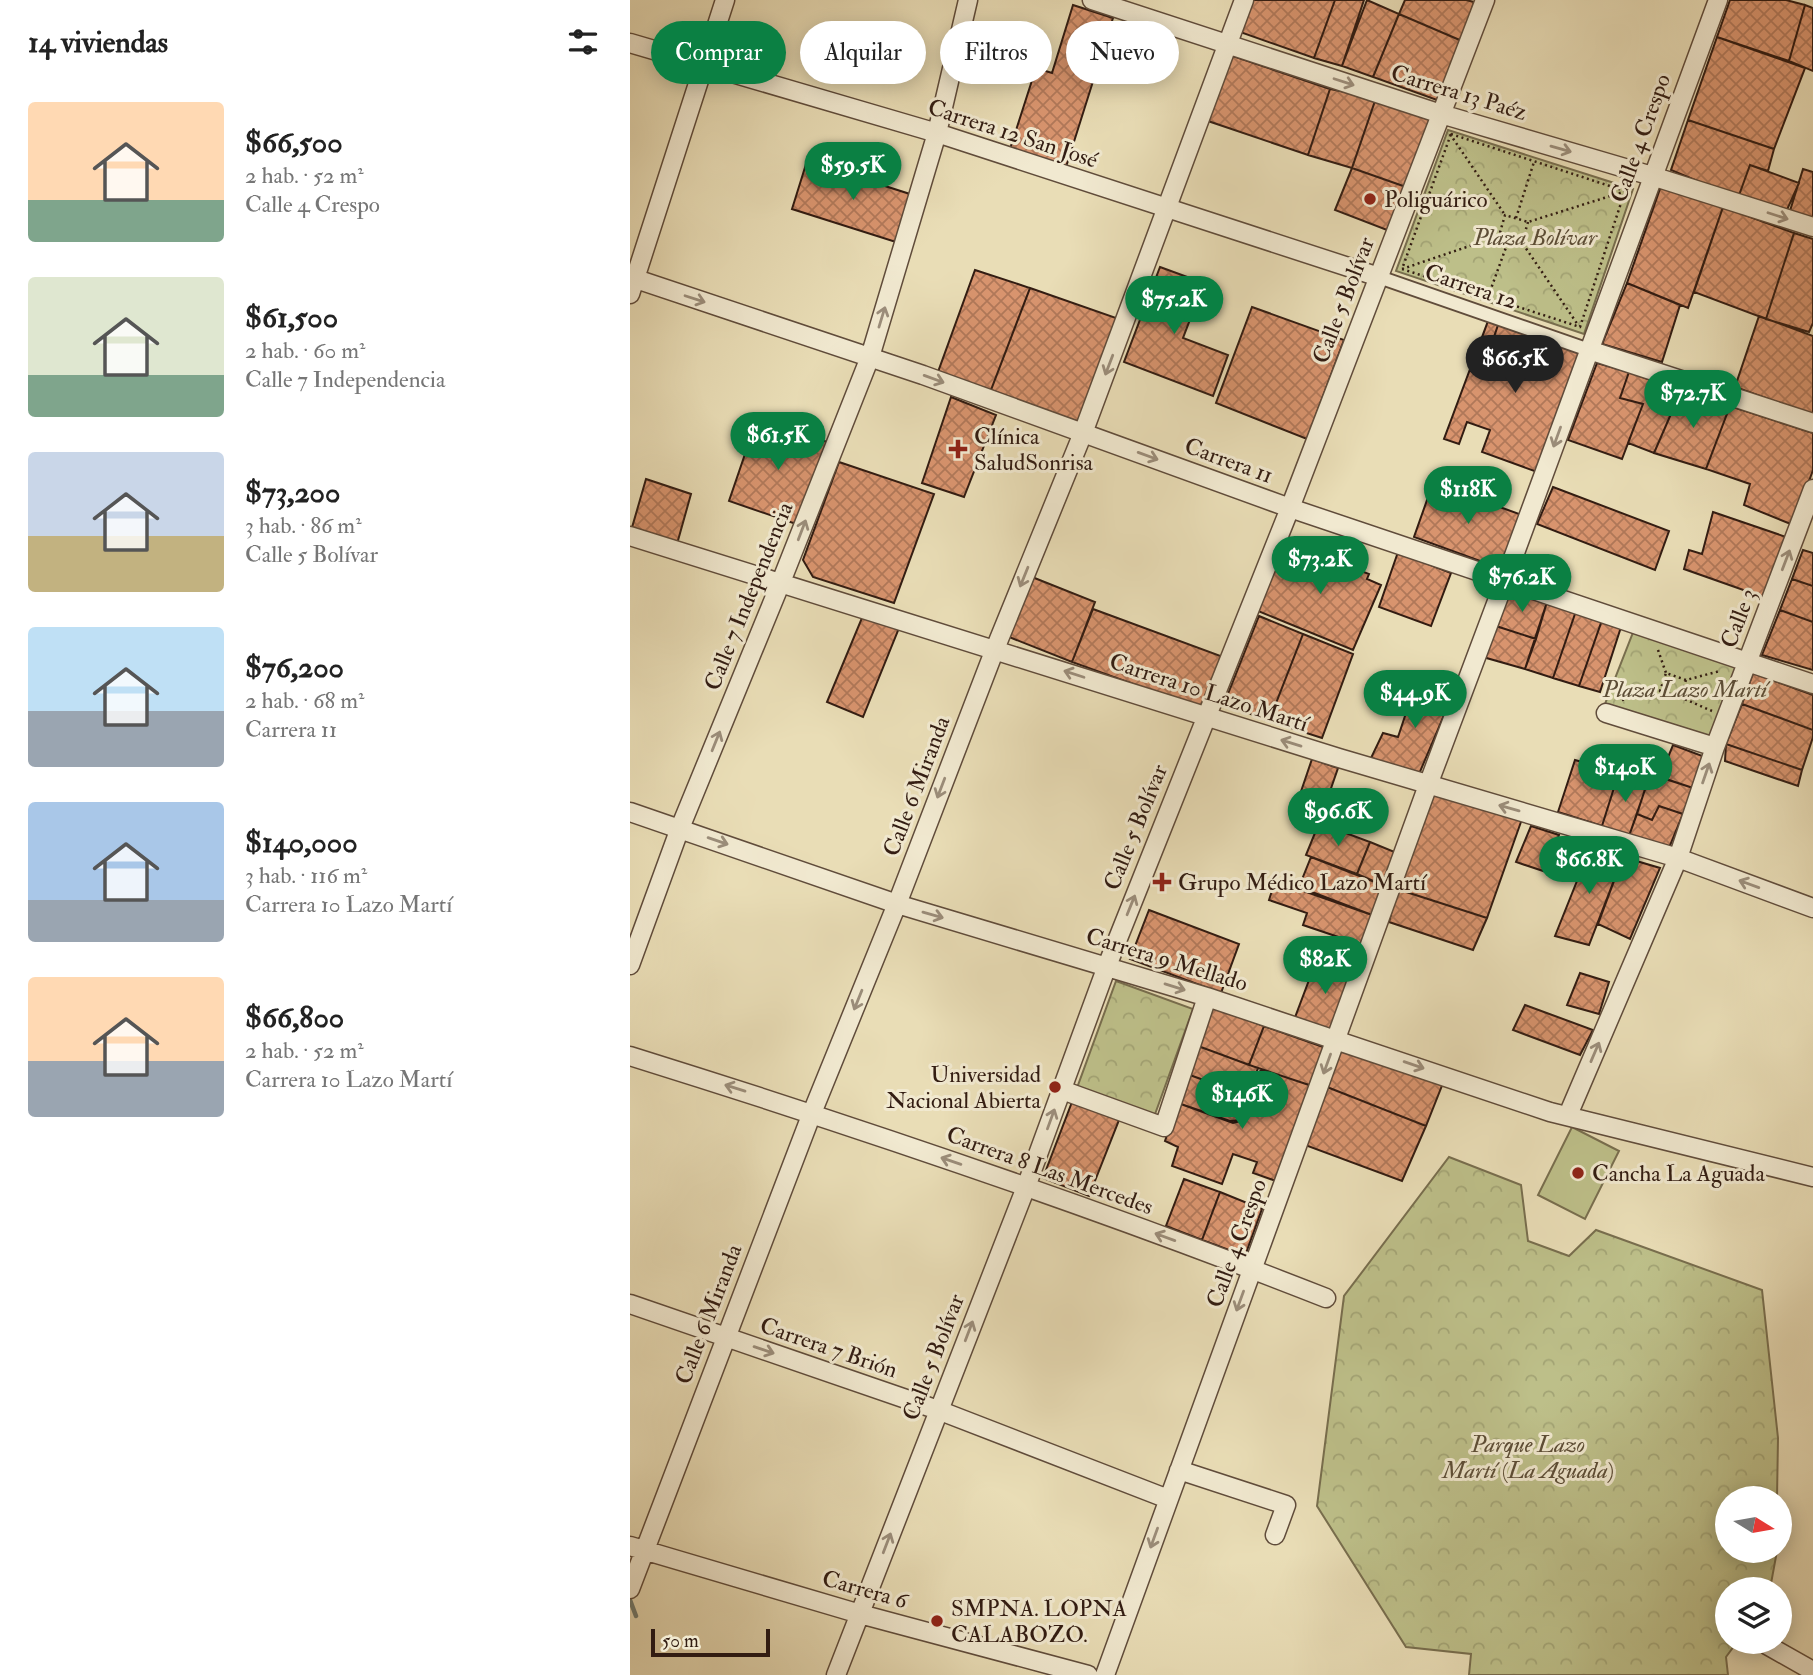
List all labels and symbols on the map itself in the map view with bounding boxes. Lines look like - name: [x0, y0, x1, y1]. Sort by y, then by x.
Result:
- street label: Carrera 13 Paéz: [1387, 58, 1530, 127]
- street label: Calle 4 Crespo: [1604, 70, 1678, 207]
- one-way arrow: [1332, 76, 1354, 89]
- street label: Carrera 12 San José: [924, 92, 1102, 175]
- pin: $59.5K: [796, 142, 910, 202]
- one-way arrow: [1550, 144, 1572, 157]
- place label: Poliguárico: [1384, 185, 1488, 214]
- marker: Poliguárico: [1362, 191, 1378, 207]
- one-way arrow: [1767, 211, 1789, 223]
- park label: Plaza Bolívar: [1472, 223, 1598, 252]
- street label: Calle 5 Bolívar: [1306, 232, 1381, 368]
- street label: Carrera 12: [1421, 257, 1521, 316]
- pin: $75.2K: [1117, 276, 1231, 336]
- one-way arrow: [683, 293, 705, 306]
- one-way arrow: [876, 307, 889, 329]
- pin: $66.5K: [1458, 336, 1572, 395]
- one-way arrow: [1101, 354, 1114, 376]
- pin: $72.7K: [1636, 370, 1750, 430]
- one-way arrow: [922, 374, 944, 386]
- pin: $61.5K: [721, 412, 835, 472]
- place label: Clínica SaludSonrisa: [974, 422, 1094, 477]
- one-way arrow: [1550, 425, 1562, 447]
- street label: Carrera 11: [1181, 431, 1277, 490]
- marker: Clínica SaludSonrisa: [948, 439, 968, 459]
- one-way arrow: [1136, 451, 1158, 463]
- pin: $118K: [1419, 466, 1517, 526]
- street label: Calle 7 Independencia: [697, 497, 801, 695]
- one-way arrow: [796, 520, 809, 542]
- pin: $73.2K: [1263, 536, 1377, 596]
- one-way arrow: [1781, 549, 1794, 571]
- pin: $76.2K: [1465, 554, 1579, 614]
- one-way arrow: [1017, 565, 1030, 587]
- street label: Calle 3: [1714, 584, 1763, 652]
- street label: Carrera 10 Lazo Martí: [1106, 647, 1314, 739]
- one-way arrow: [1063, 667, 1085, 680]
- pin: $44.9K: [1358, 670, 1472, 730]
- park label: Plaza Lazo Martí: [1602, 675, 1771, 704]
- street label: Calle 6 Miranda: [876, 712, 957, 860]
- one-way arrow: [710, 731, 723, 752]
- one-way arrow: [1280, 736, 1302, 749]
- pin: $140K: [1576, 744, 1674, 804]
- street label: Calle 5 Bolívar: [1097, 760, 1174, 894]
- one-way arrow: [1701, 762, 1714, 784]
- one-way arrow: [934, 777, 947, 799]
- pin: $96.6K: [1281, 788, 1395, 848]
- one-way arrow: [1498, 801, 1520, 814]
- one-way arrow: [707, 836, 729, 848]
- pin: $66.8K: [1532, 836, 1646, 896]
- place label: Grupo Médico Lazo Martí: [1178, 868, 1428, 898]
- marker: Grupo Médico Lazo Martí: [1152, 872, 1172, 892]
- one-way arrow: [1739, 877, 1761, 890]
- one-way arrow: [1125, 895, 1138, 917]
- one-way arrow: [922, 909, 944, 922]
- street label: Carrera 9 Mellado: [1083, 921, 1251, 998]
- pin: $82K: [1284, 936, 1366, 996]
- one-way arrow: [1163, 982, 1185, 994]
- one-way arrow: [851, 989, 864, 1010]
- one-way arrow: [1589, 1042, 1602, 1063]
- one-way arrow: [1320, 1053, 1332, 1075]
- place label: Universidad Nacional Abierta: [886, 1060, 1042, 1115]
- one-way arrow: [1403, 1060, 1425, 1072]
- pin: $146K: [1193, 1072, 1291, 1131]
- marker: Universidad Nacional Abierta: [1047, 1079, 1063, 1095]
- one-way arrow: [724, 1081, 746, 1094]
- one-way arrow: [1046, 1108, 1058, 1130]
- street label: Carrera 8 Las Mercedes: [942, 1120, 1157, 1221]
- one-way arrow: [940, 1154, 962, 1166]
- place label: Cancha La Aguada: [1592, 1159, 1765, 1188]
- marker: Cancha La Aguada: [1570, 1165, 1586, 1181]
- street label: Calle 4 Crespo: [1200, 1175, 1274, 1312]
- one-way arrow: [1154, 1230, 1176, 1243]
- street label: Calle 6 Miranda: [668, 1240, 749, 1388]
- street label: Calle 5 Bolívar: [896, 1289, 971, 1425]
- one-way arrow: [1233, 1290, 1246, 1312]
- street label: Carrera 7 Brión: [756, 1310, 902, 1385]
- one-way arrow: [964, 1320, 977, 1342]
- one-way arrow: [752, 1345, 774, 1357]
- park label: Parque Lazo Martí (La Aguada): [1440, 1430, 1614, 1485]
- north arrow: [1715, 1486, 1792, 1563]
- one-way arrow: [1147, 1526, 1159, 1548]
- one-way arrow: [882, 1532, 895, 1554]
- street label: Carrera 6: [819, 1564, 912, 1616]
- place label: SMPNA. LOPNA CALABOZO.: [951, 1594, 1127, 1649]
- marker: SMPNA. LOPNA CALABOZO.: [929, 1613, 945, 1629]
- scale bar: [651, 1626, 770, 1658]

